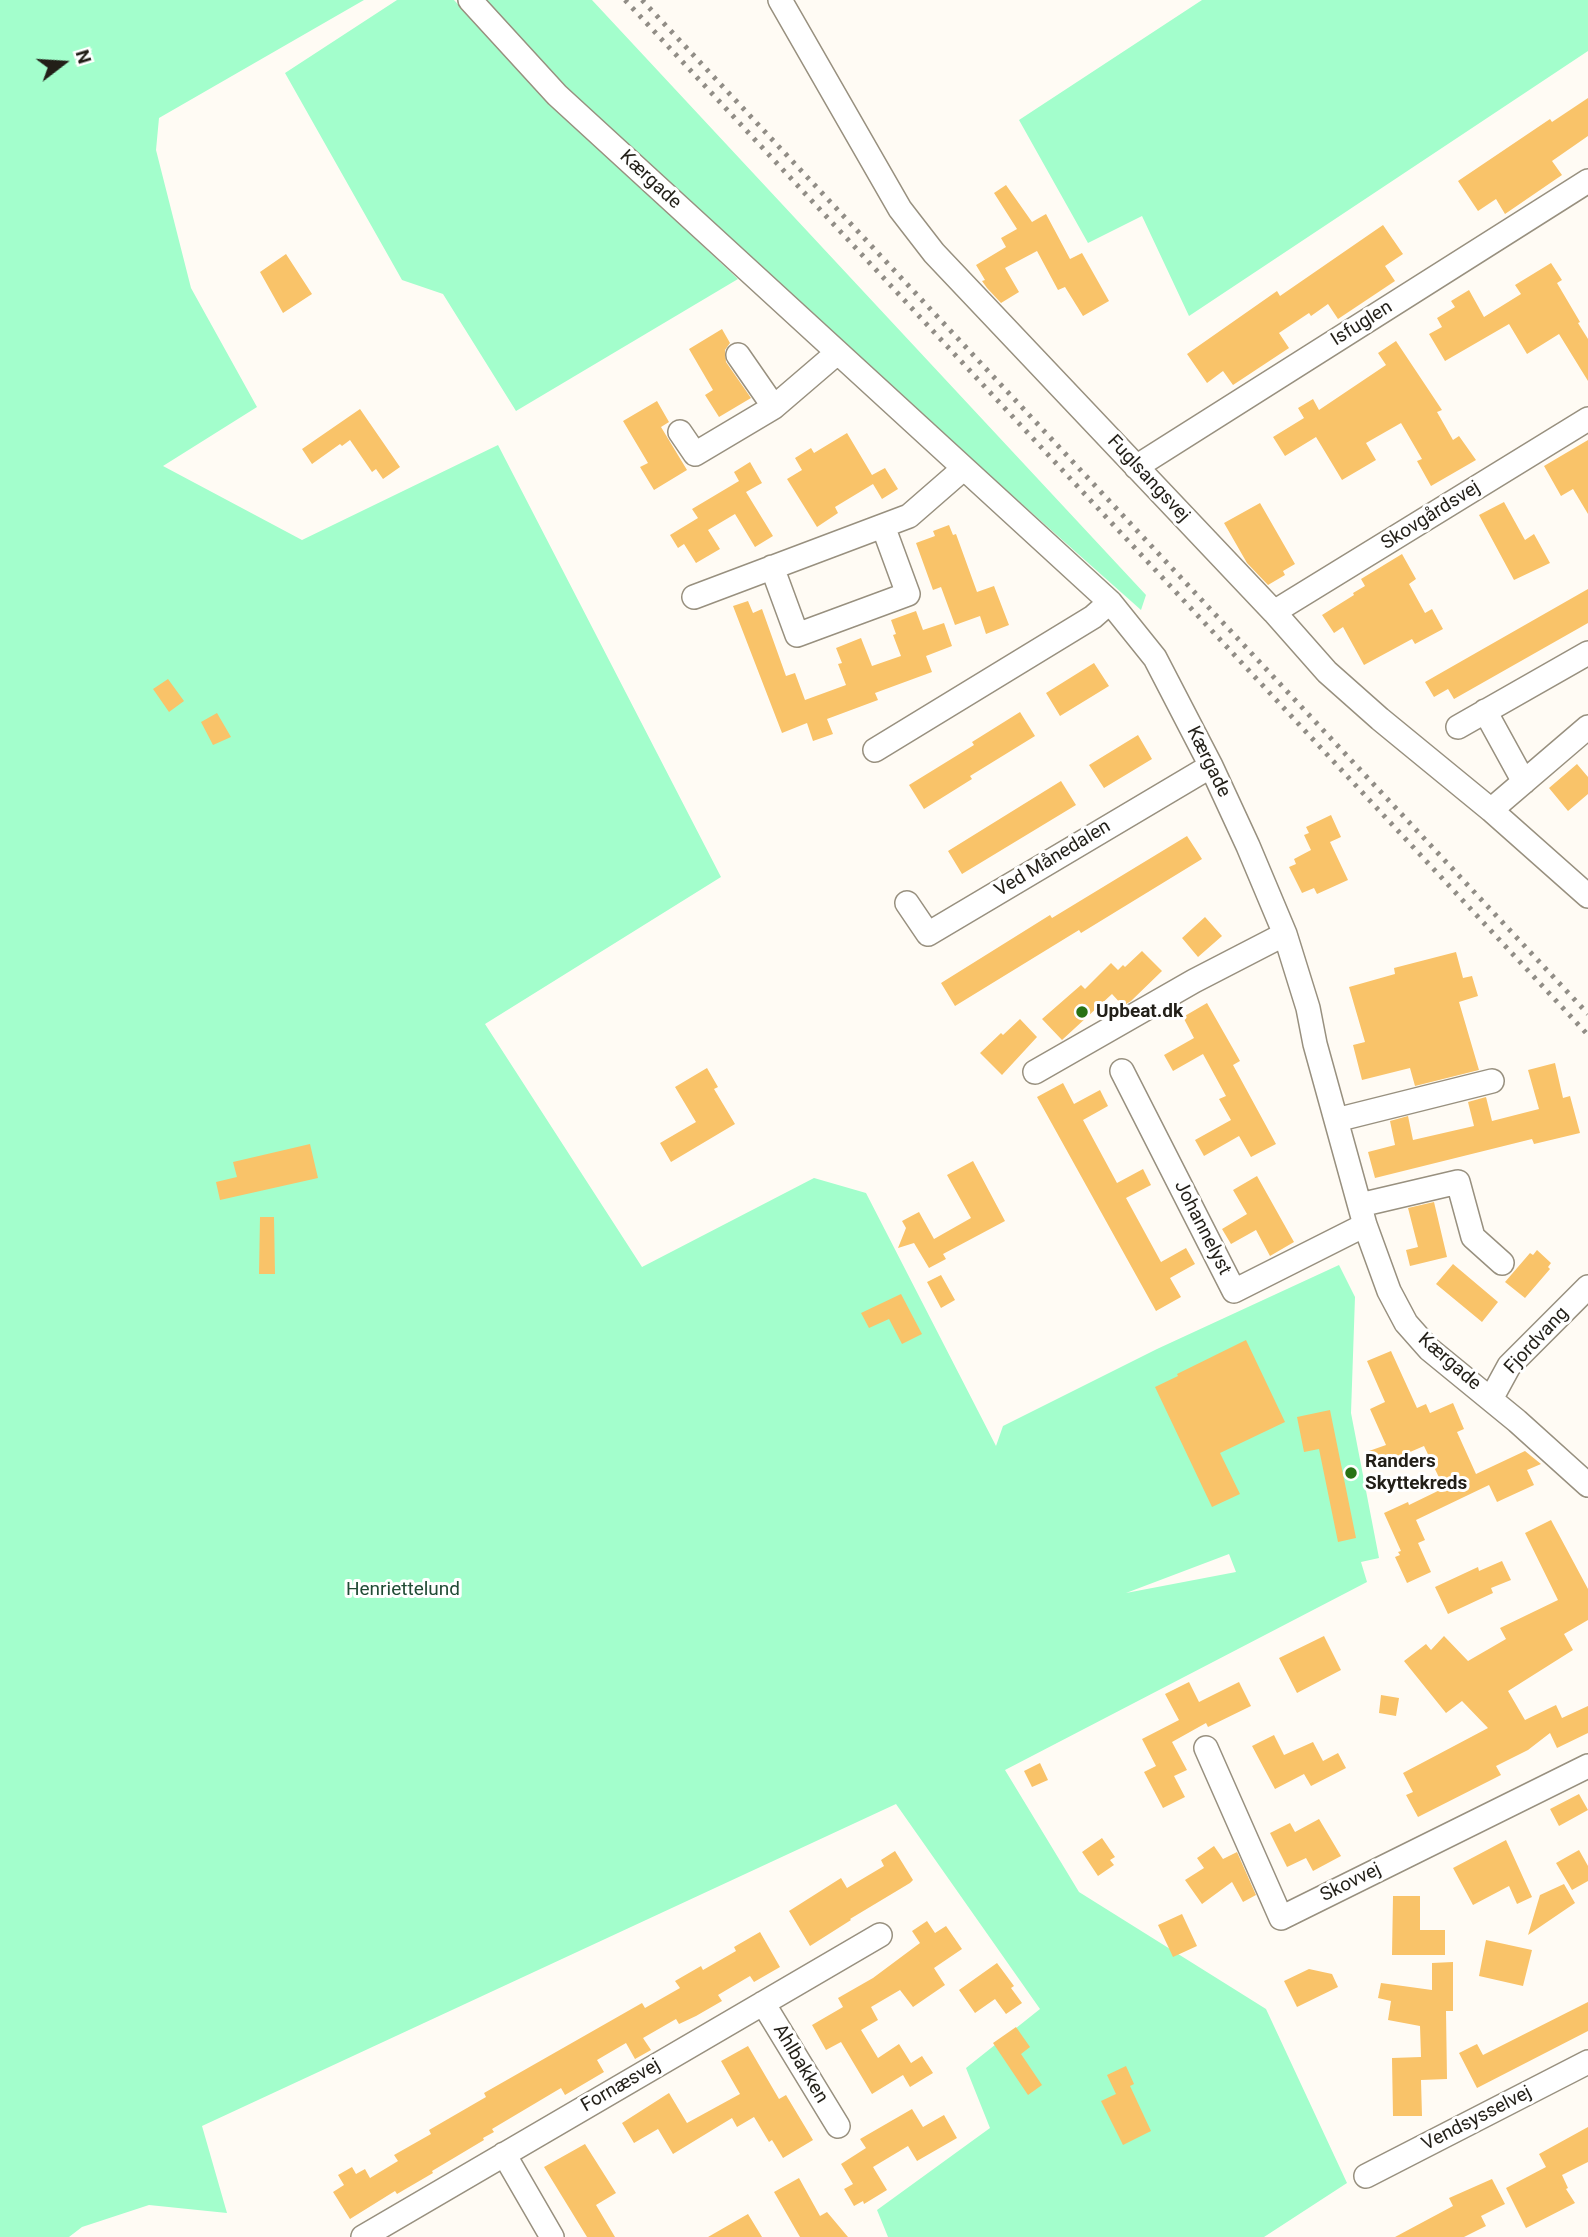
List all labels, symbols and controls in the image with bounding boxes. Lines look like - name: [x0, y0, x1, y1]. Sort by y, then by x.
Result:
- north arrow: [28, 28, 98, 98]
- text: N: [71, 47, 97, 66]
- street label: Kærgade: [614, 146, 686, 214]
- street label: Isfuglen: [1327, 296, 1397, 352]
- street label: Fuglsangsvej: [1102, 431, 1194, 527]
- street label: Skovgårdsvej: [1377, 477, 1485, 555]
- street label: Kærgade: [1181, 723, 1235, 801]
- street label: Ved Månedalen: [991, 816, 1115, 902]
- place label: Upbeat.dk: [1096, 1001, 1183, 1023]
- marker: Upbeat.dk: [1074, 1004, 1090, 1020]
- street label: Johannelyst: [1169, 1177, 1235, 1279]
- street label: Fjordvang: [1500, 1303, 1574, 1379]
- street label: Kærgade: [1413, 1328, 1485, 1396]
- place label: Randers Skyttekreds: [1365, 1451, 1467, 1495]
- marker: Randers Skyttekreds: [1343, 1465, 1359, 1481]
- park label: Henriettelund: [346, 1579, 460, 1601]
- street label: Skovvej: [1317, 1859, 1385, 1907]
- street label: Ahlbakken: [768, 2020, 832, 2108]
- street label: Fornæsvej: [577, 2054, 665, 2118]
- street label: Vendsysselvej: [1418, 2082, 1536, 2156]

